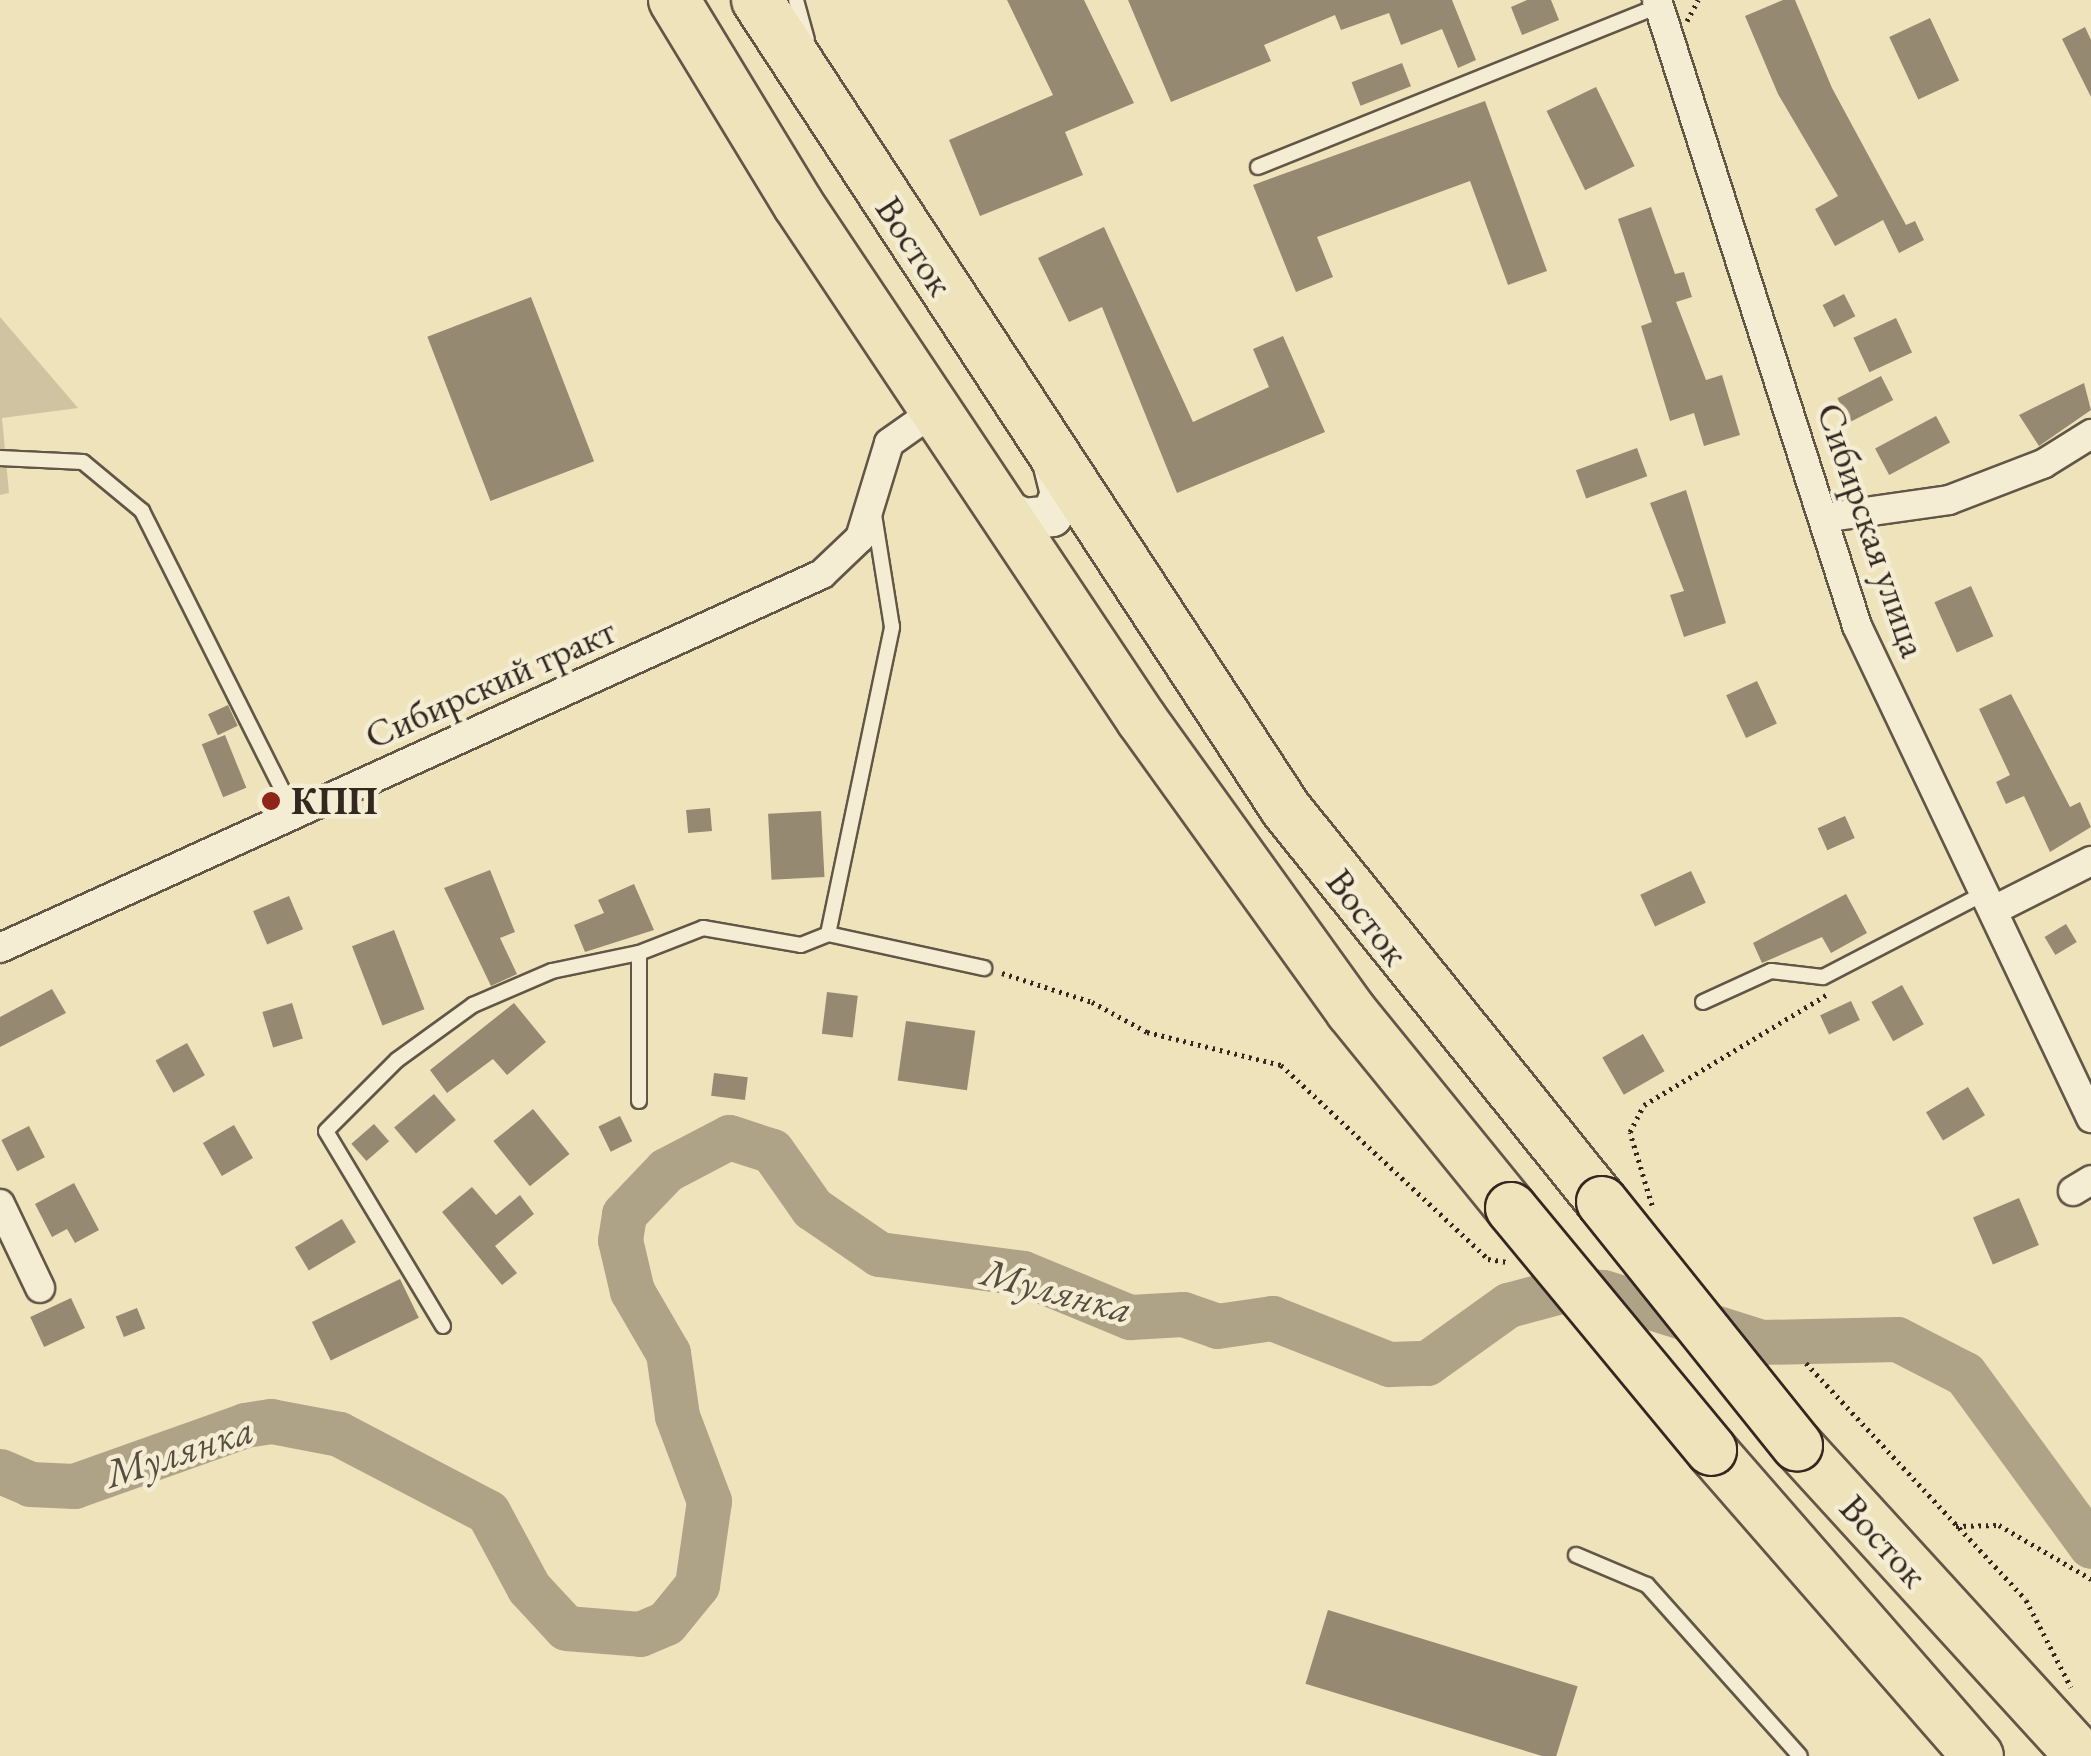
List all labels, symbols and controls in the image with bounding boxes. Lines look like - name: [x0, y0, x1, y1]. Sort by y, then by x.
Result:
- street label: Восток: [866, 188, 964, 304]
- street label: Сибирская улица: [1807, 397, 1937, 663]
- street label: Сибирский тракт: [358, 607, 622, 759]
- place label: КПП: [291, 778, 378, 824]
- marker: КПП: [260, 790, 282, 812]
- street label: Восток: [1317, 860, 1419, 974]
- water label: Мулянка: [977, 1247, 1137, 1333]
- water label: Мулянка: [99, 1404, 259, 1498]
- street label: Восток: [1831, 1485, 1937, 1597]

